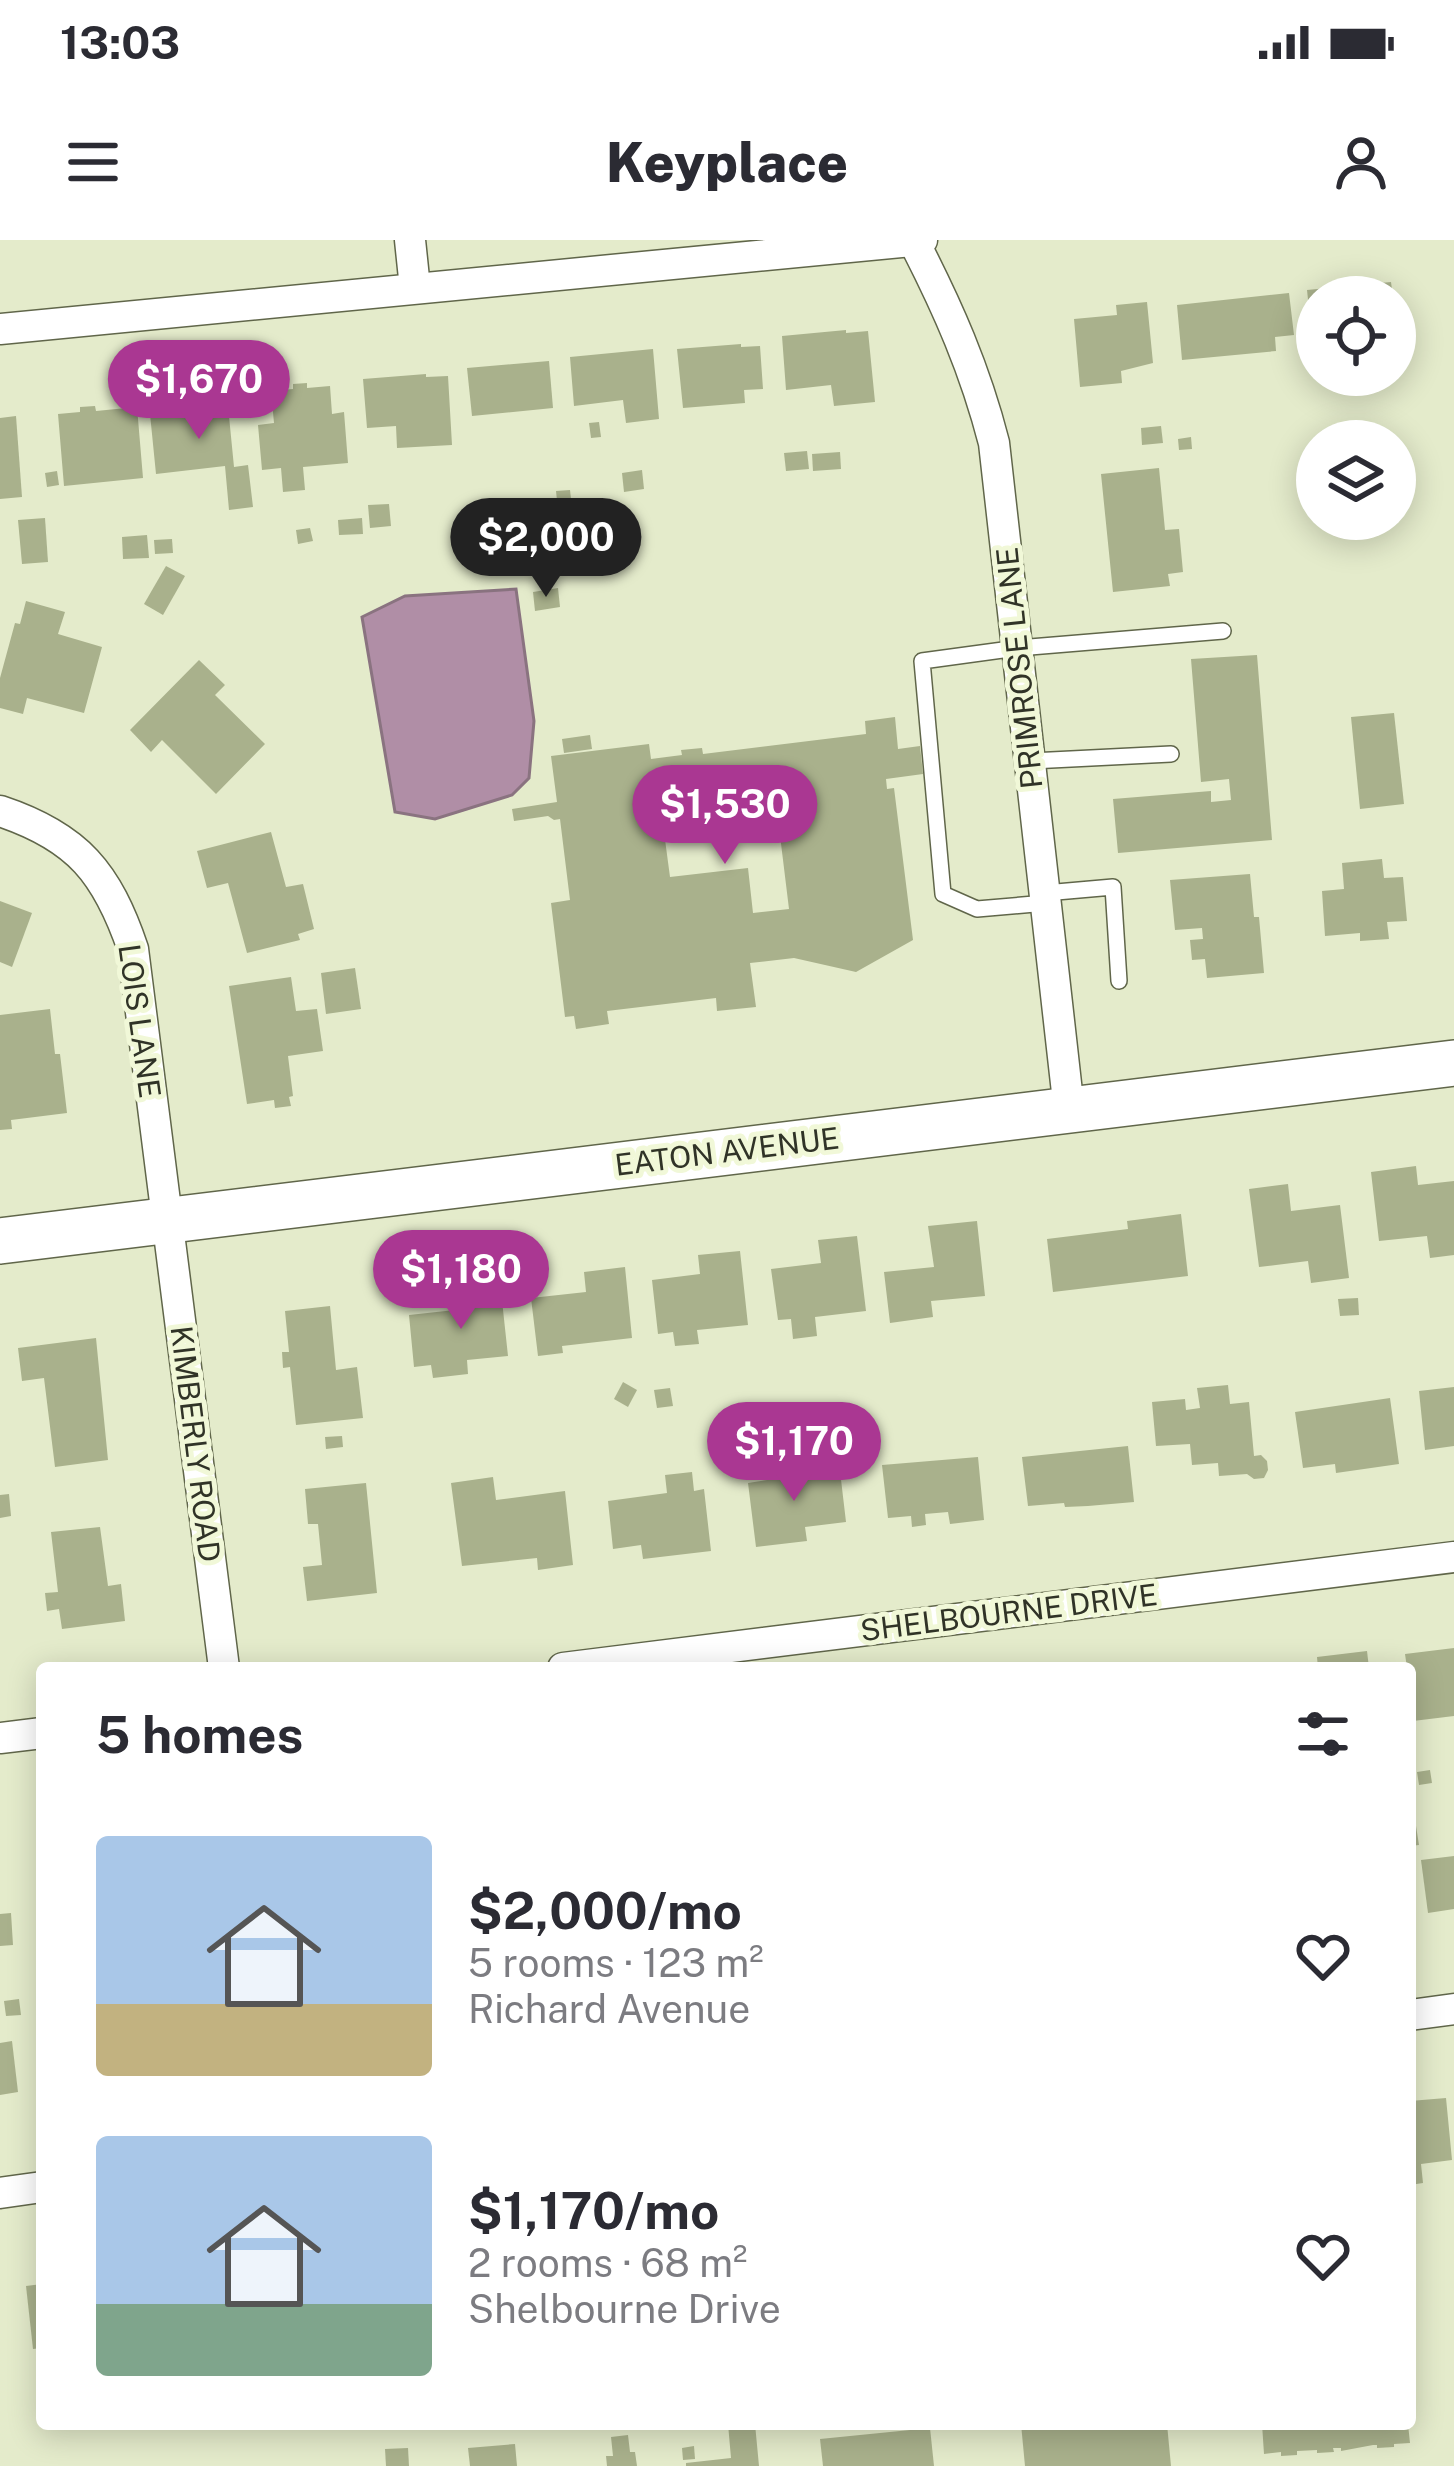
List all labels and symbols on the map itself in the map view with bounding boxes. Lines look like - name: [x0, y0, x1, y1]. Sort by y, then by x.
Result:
- pin: $1,670: [101, 340, 297, 442]
- pin: $2,000: [448, 498, 644, 600]
- street label: PRIMROSE LANE: [988, 546, 1050, 791]
- pin: $1,530: [627, 765, 823, 867]
- street label: LOIS LANE: [111, 942, 169, 1100]
- street label: EATON AVENUE: [613, 1119, 841, 1183]
- pin: $1,180: [363, 1230, 559, 1332]
- street label: KIMBERLY ROAD: [164, 1324, 228, 1564]
- pin: $1,170: [696, 1402, 892, 1504]
- street label: SHELBOURNE DRIVE: [858, 1576, 1159, 1648]

